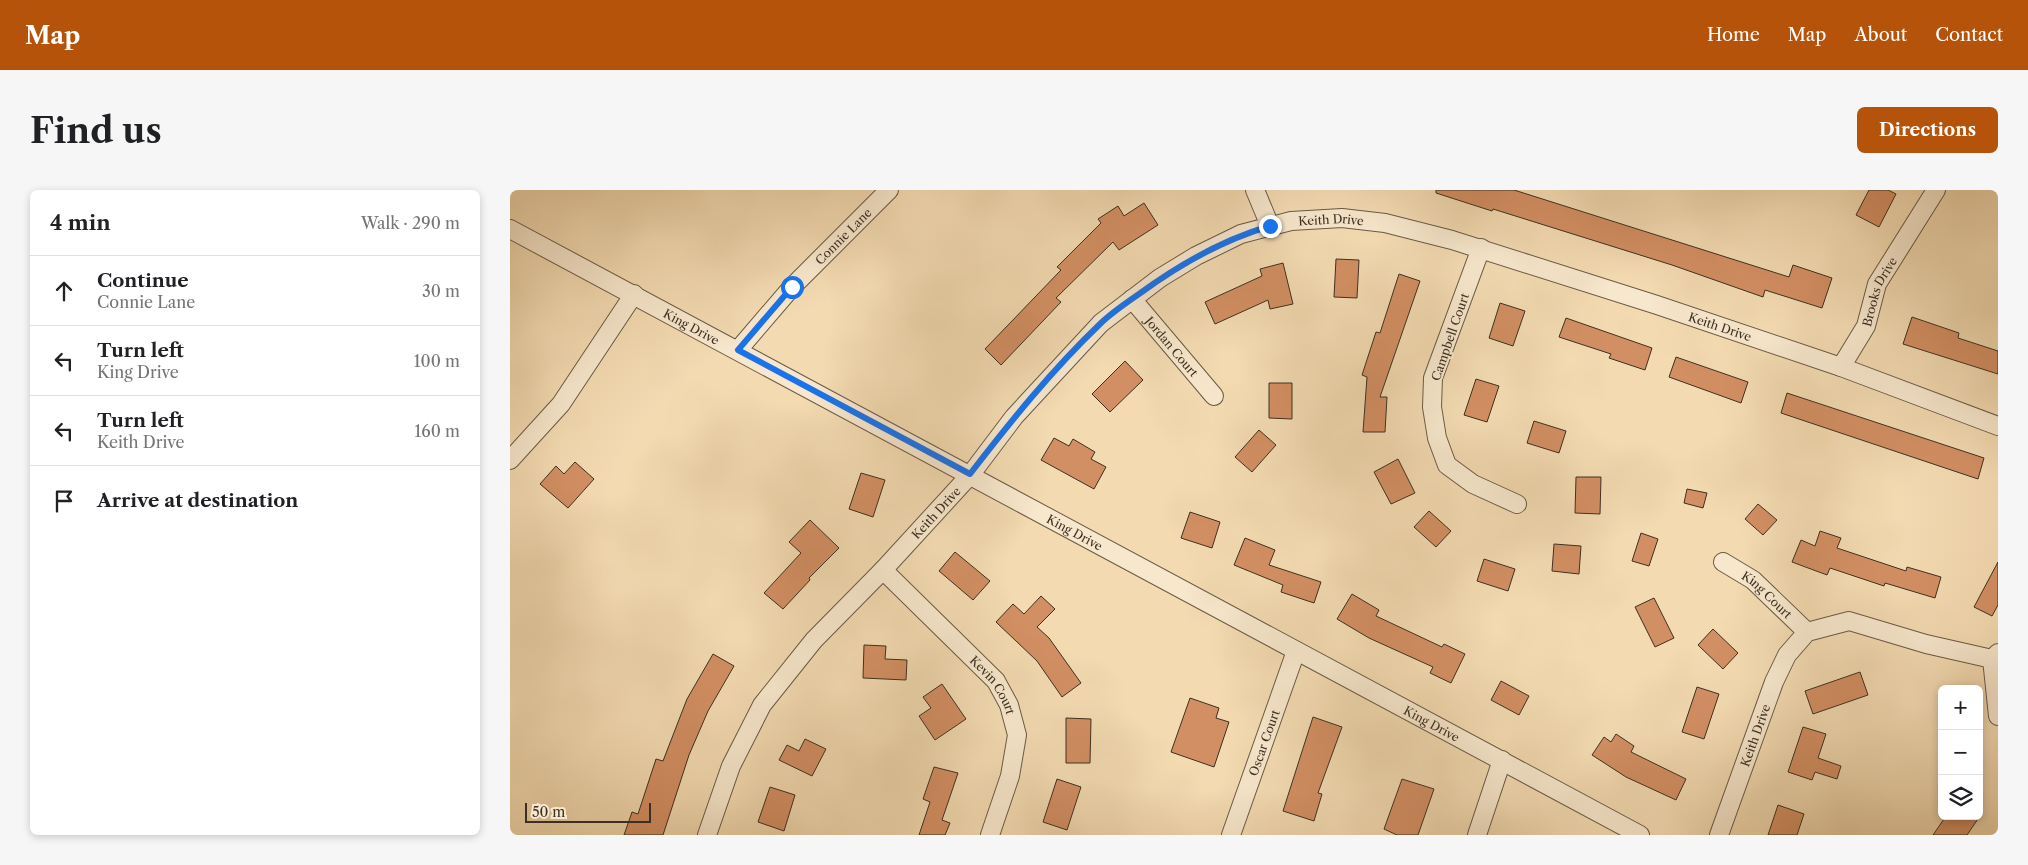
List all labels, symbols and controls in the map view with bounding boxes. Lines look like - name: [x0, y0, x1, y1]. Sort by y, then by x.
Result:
- text: Map: [25, 21, 80, 50]
- text: Home: [1707, 24, 1760, 46]
- text: Map: [1788, 24, 1826, 46]
- text: About: [1854, 24, 1907, 46]
- text: Contact: [1935, 24, 2003, 46]
- button: Directions: [1857, 107, 1998, 153]
- text: Find us: [30, 109, 162, 152]
- street label: Connie Lane: [812, 205, 874, 267]
- text: 4 min: [50, 210, 111, 235]
- street label: Keith Drive: [1298, 210, 1365, 228]
- text: Walk · 290 m: [361, 213, 460, 233]
- route end: [1259, 215, 1282, 238]
- street label: Brooks Drive: [1859, 254, 1900, 328]
- text: Continue: [97, 269, 189, 292]
- route start: [781, 276, 804, 299]
- icon: ahead: [50, 277, 78, 305]
- text: 30 m: [422, 281, 460, 301]
- street label: Campbell Court: [1428, 290, 1472, 383]
- text: Connie Lane: [97, 292, 195, 312]
- street label: King Drive: [661, 305, 722, 348]
- street label: Keith Drive: [1687, 309, 1754, 344]
- street label: Jordan Court: [1141, 312, 1202, 380]
- text: Turn left: [97, 339, 184, 362]
- icon: left: [50, 347, 78, 375]
- text: 100 m: [414, 351, 460, 371]
- text: King Drive: [97, 362, 179, 382]
- text: Turn left: [97, 409, 184, 432]
- icon: left: [50, 417, 78, 445]
- text: 160 m: [415, 421, 460, 441]
- text: Keith Drive: [97, 432, 184, 452]
- street label: Keith Drive: [908, 483, 964, 542]
- icon: arrive: [50, 487, 78, 515]
- text: Arrive at destination: [97, 489, 298, 512]
- street label: King Drive: [1044, 511, 1106, 553]
- street label: King Court: [1739, 568, 1796, 622]
- street label: Kevin Court: [967, 652, 1019, 717]
- map controls: [1938, 685, 1983, 820]
- button: +: [1938, 685, 1983, 730]
- street label: King Drive: [1401, 702, 1463, 745]
- street label: Keith Drive: [1737, 702, 1773, 769]
- street label: Oscar Court: [1245, 707, 1282, 778]
- button: −: [1938, 730, 1983, 775]
- button: layers: [1938, 775, 1983, 820]
- scale bar: [525, 800, 651, 823]
- text: 50 m: [532, 803, 565, 821]

